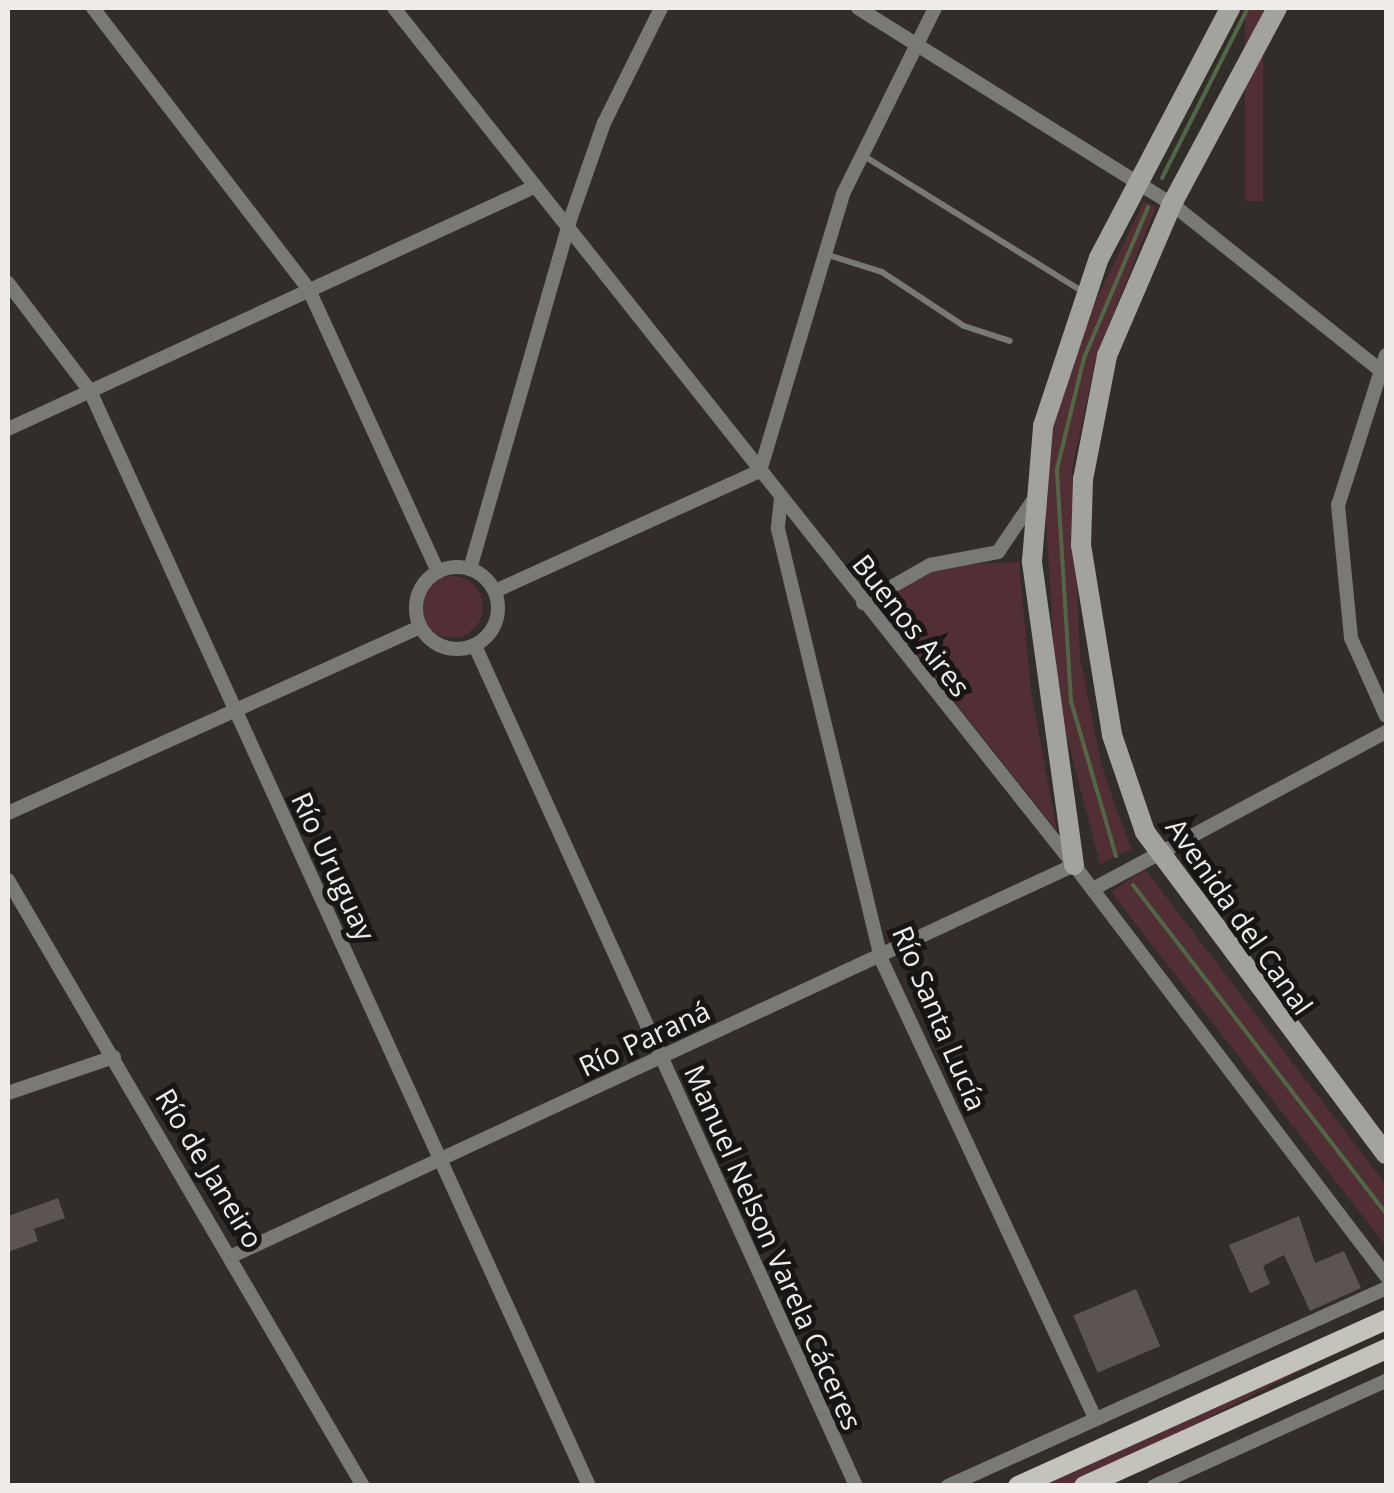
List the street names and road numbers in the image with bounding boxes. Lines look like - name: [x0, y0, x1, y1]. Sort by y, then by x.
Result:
- street label: Buenos Aires: [846, 547, 978, 703]
- street label: Río Uruguay: [285, 787, 383, 945]
- street label: Avenida del Canal: [1160, 811, 1320, 1021]
- street label: Río Santa Lucía: [886, 921, 994, 1115]
- street label: Río Paraná: [573, 993, 715, 1083]
- street label: Manuel Nelson Varela Cáceres: [678, 1059, 870, 1435]
- street label: Río de Janeiro: [149, 1082, 271, 1254]

